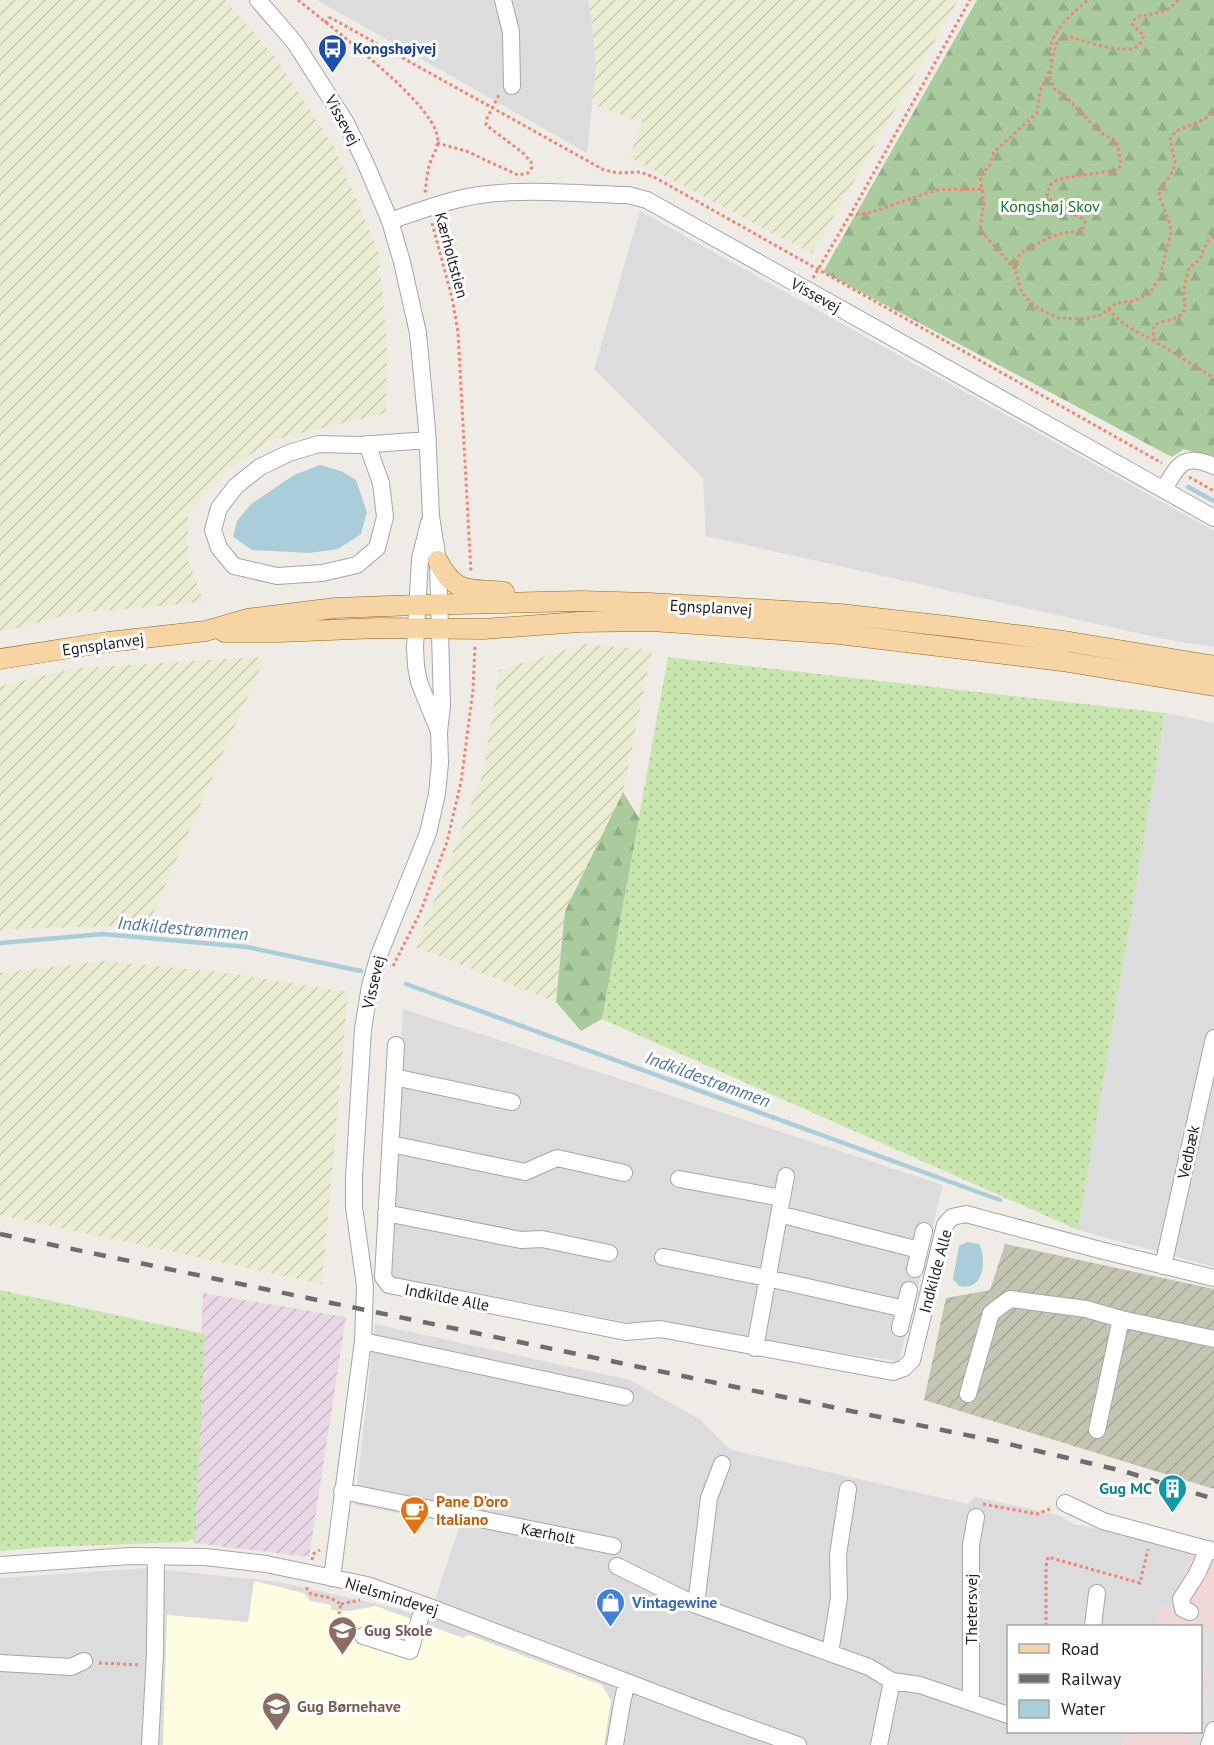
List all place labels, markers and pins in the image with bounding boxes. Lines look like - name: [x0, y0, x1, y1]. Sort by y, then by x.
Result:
- bus stop icon: Kongshøjvej: [316, 32, 348, 74]
- place label: Kongshøjvej: [353, 38, 436, 58]
- building icon: Gug MC: [1157, 1472, 1189, 1514]
- place label: Gug MC: [1099, 1478, 1152, 1498]
- place label: Pane D'oro Italiano: [436, 1491, 509, 1529]
- cafe icon: Pane D'oro Italiano: [399, 1494, 431, 1536]
- shop icon: Vintagewine: [595, 1586, 627, 1628]
- place label: Vintagewine: [631, 1592, 718, 1612]
- school or university icon: Gug Skole: [327, 1614, 359, 1656]
- place label: Gug Skole: [364, 1620, 433, 1640]
- school or university icon: Gug Børnehave: [260, 1690, 292, 1732]
- place label: Gug Børnehave: [297, 1696, 401, 1716]

